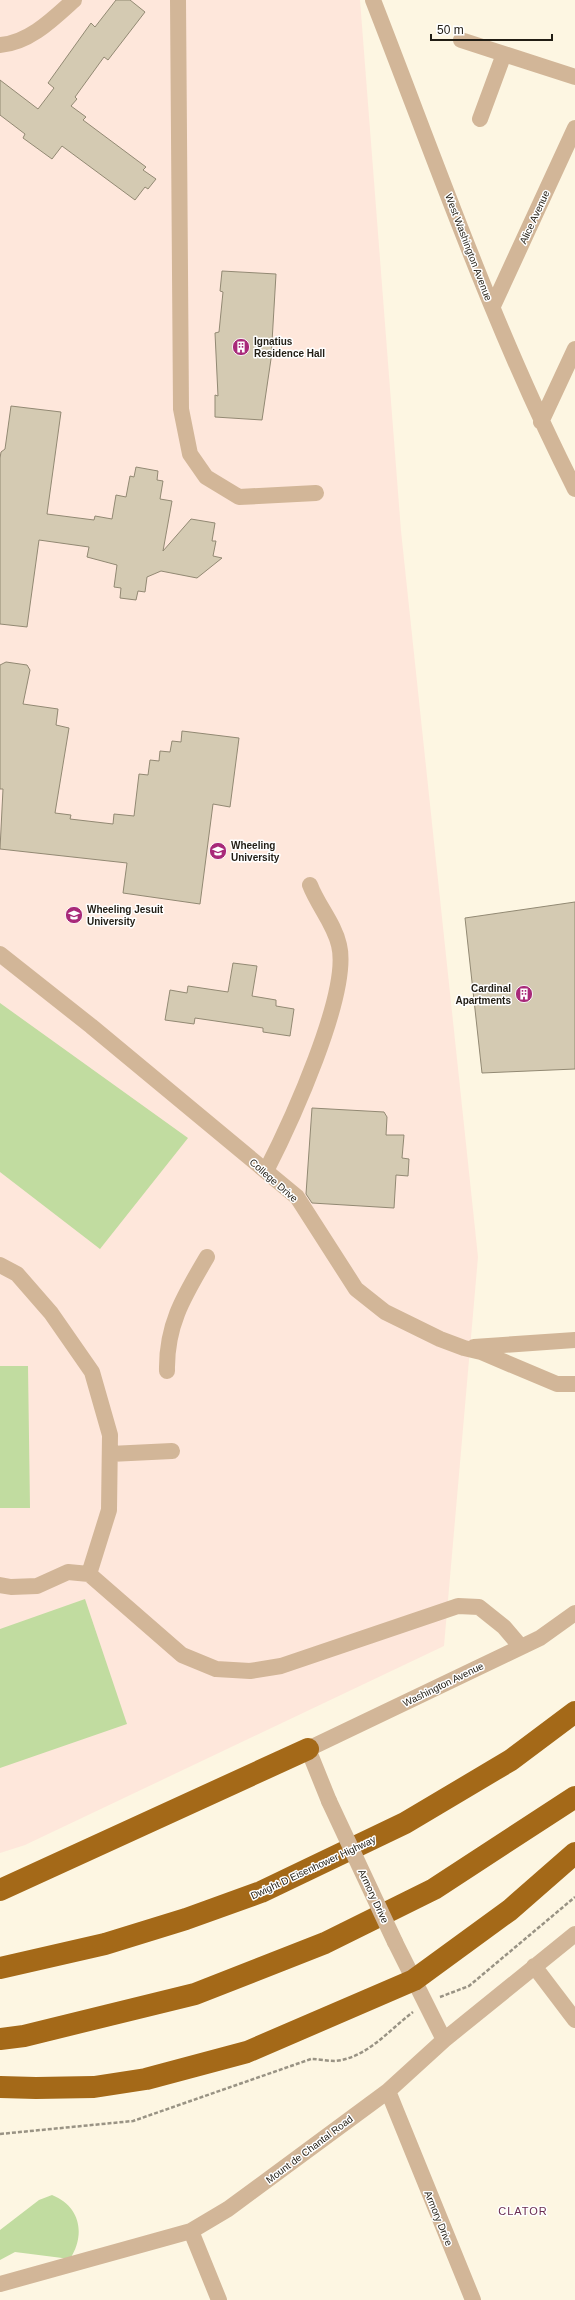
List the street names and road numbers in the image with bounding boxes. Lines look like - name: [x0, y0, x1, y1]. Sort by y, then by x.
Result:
- street label: Alice Avenue: [517, 188, 552, 246]
- street label: West Washington Avenue: [443, 192, 494, 303]
- street label: College Drive: [247, 1157, 300, 1205]
- street label: Washington Avenue: [401, 1660, 486, 1709]
- street label: Dwight D Eisenhower Highway: [249, 1834, 377, 1901]
- street label: Armory Drive: [356, 1867, 391, 1925]
- street label: Mount de Chantal Road: [264, 2113, 355, 2186]
- street label: Armory Drive: [423, 2189, 455, 2248]

